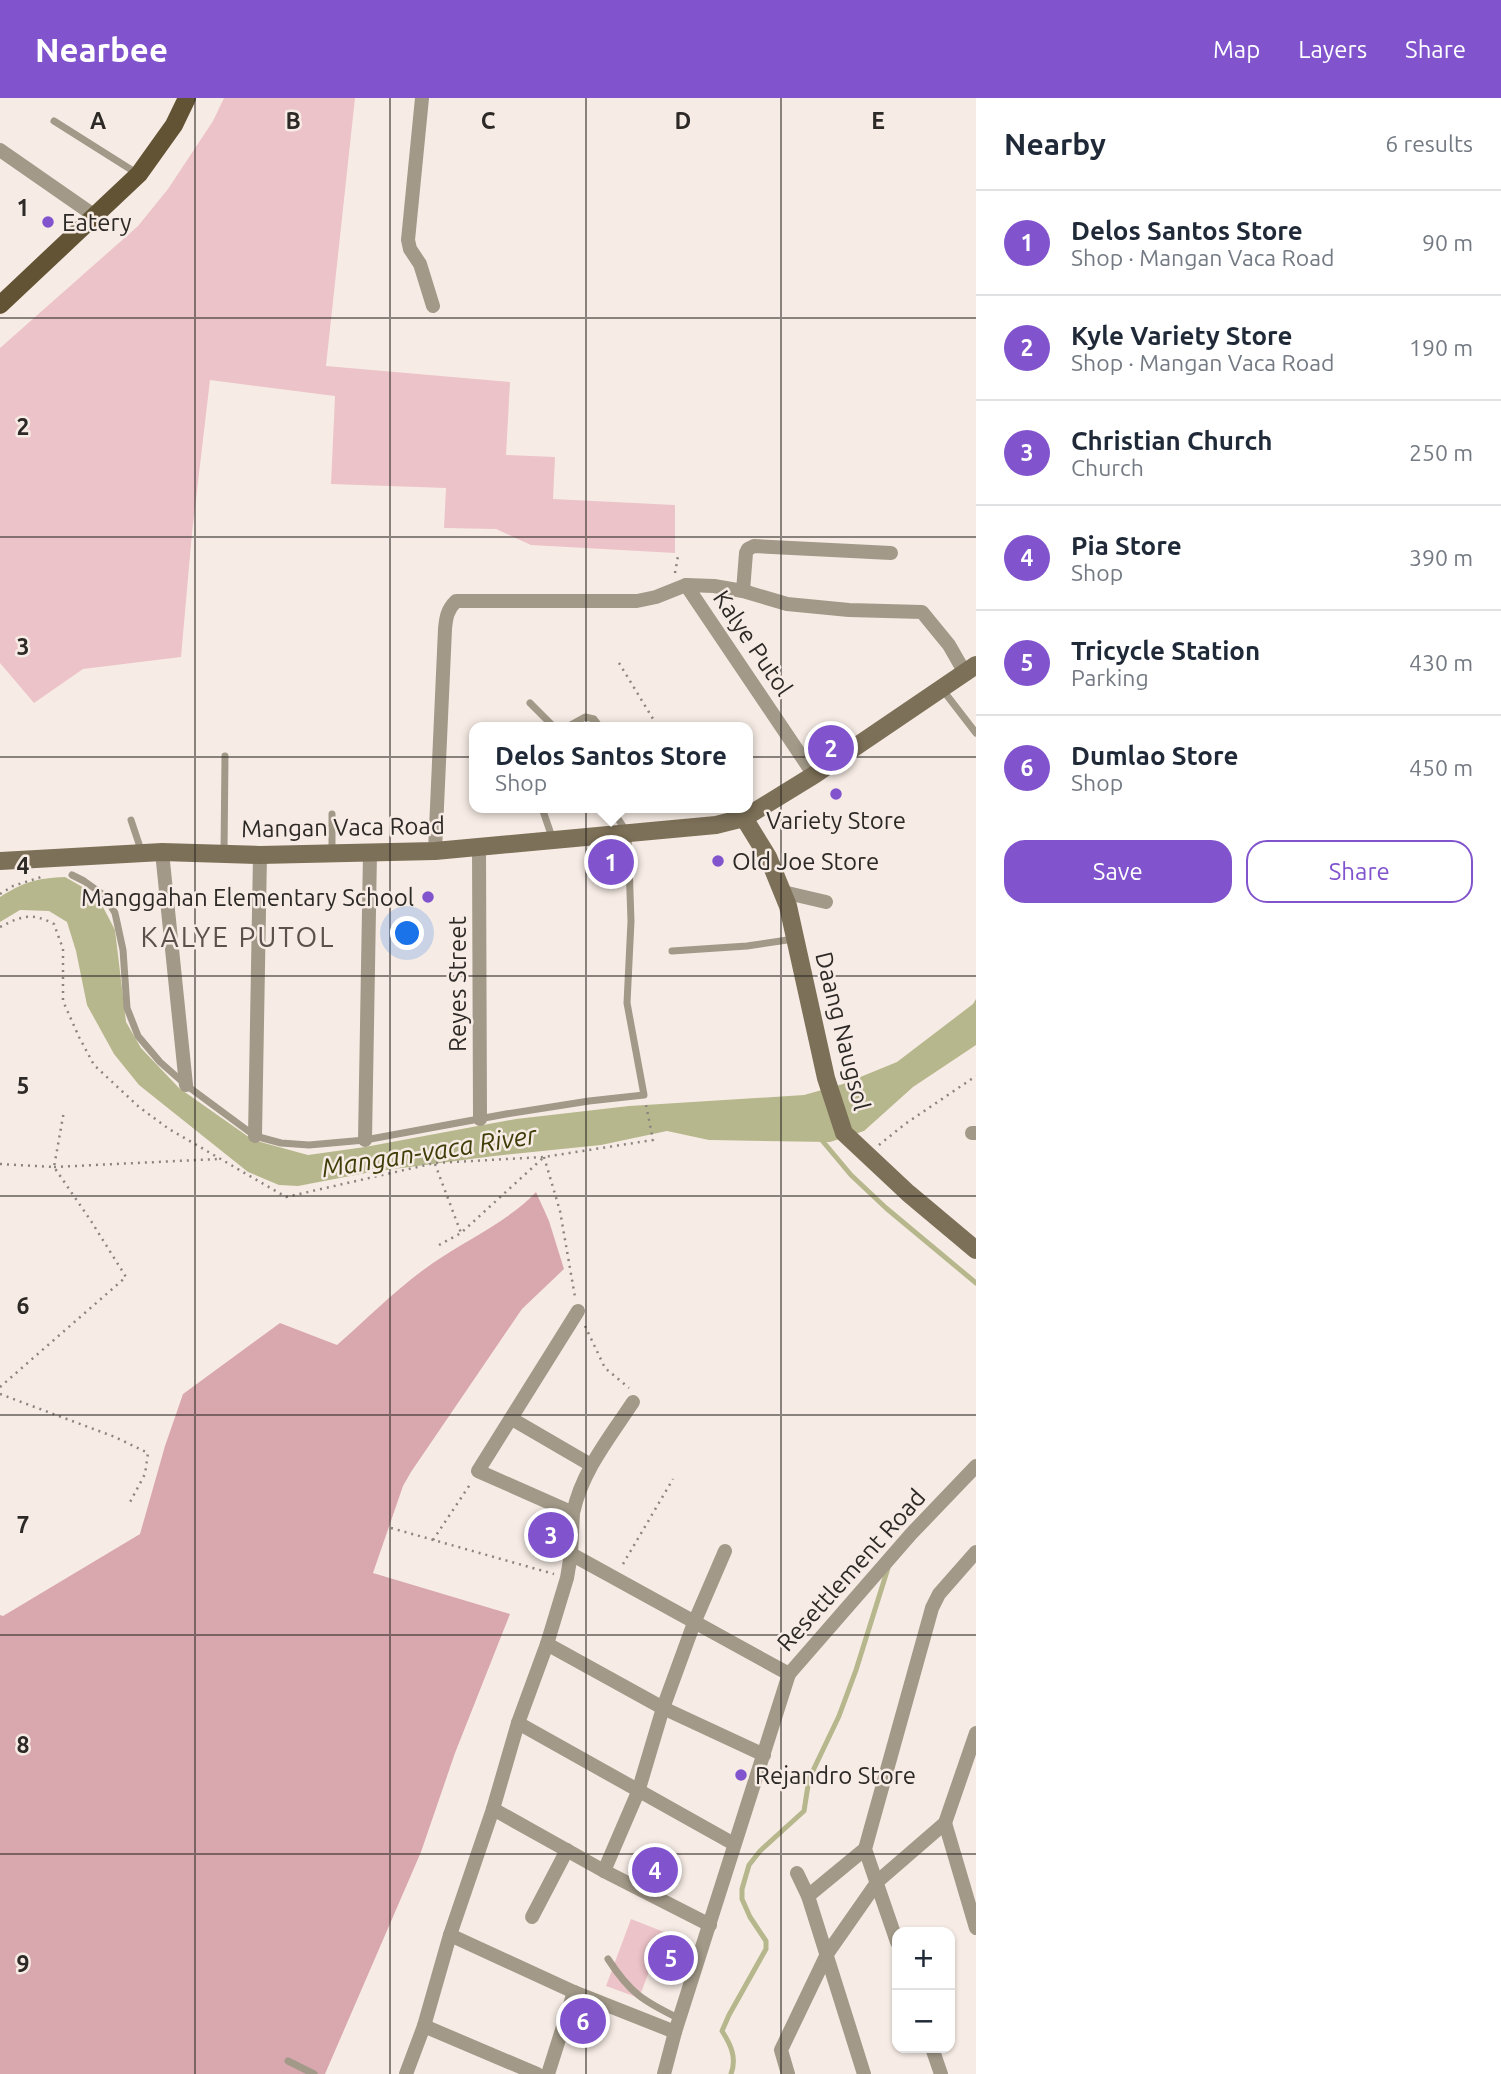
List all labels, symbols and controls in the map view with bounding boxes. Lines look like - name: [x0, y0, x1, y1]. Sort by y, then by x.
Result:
- text: Nearbee: [35, 31, 168, 68]
- text: Map: [1213, 36, 1260, 63]
- text: Layers: [1298, 36, 1367, 63]
- text: Share: [1405, 36, 1466, 63]
- text: A: [90, 108, 106, 133]
- text: B: [285, 108, 301, 133]
- text: C: [481, 108, 496, 133]
- text: D: [675, 108, 691, 133]
- text: E: [871, 108, 885, 133]
- text: Nearby: [1004, 127, 1106, 161]
- text: 6 results: [1385, 131, 1473, 156]
- text: 1: [17, 195, 29, 220]
- place label: Eatery: [62, 209, 132, 236]
- marker: Eatery: [40, 214, 56, 230]
- text: Delos Santos Store: [1071, 216, 1303, 245]
- text: 1: [1021, 230, 1033, 255]
- text: 90 m: [1422, 230, 1473, 255]
- text: Shop · Mangan Vaca Road: [1071, 245, 1334, 270]
- text: Kyle Variety Store: [1071, 321, 1293, 350]
- text: 2: [1021, 335, 1033, 360]
- text: 190 m: [1409, 335, 1473, 360]
- text: Shop · Mangan Vaca Road: [1071, 350, 1334, 375]
- text: 2: [17, 414, 29, 439]
- text: Christian Church: [1071, 426, 1272, 455]
- text: 3: [1021, 440, 1033, 465]
- text: 250 m: [1409, 440, 1473, 465]
- text: Church: [1071, 455, 1144, 480]
- text: Pia Store: [1071, 531, 1182, 560]
- text: 4: [1021, 545, 1033, 570]
- text: 390 m: [1409, 545, 1473, 570]
- text: Shop: [1071, 560, 1123, 585]
- street label: Kalye Putol: [708, 585, 798, 701]
- text: 3: [17, 634, 29, 659]
- text: Tricycle Station: [1071, 636, 1260, 665]
- text: 5: [1021, 650, 1033, 675]
- text: 430 m: [1409, 650, 1473, 675]
- text: Parking: [1071, 665, 1149, 690]
- popup: [469, 722, 753, 813]
- pin: 2: [808, 722, 854, 774]
- text: Delos Santos Store: [495, 741, 727, 770]
- text: Dumlao Store: [1071, 741, 1238, 770]
- text: 6: [1021, 755, 1033, 780]
- text: 450 m: [1409, 755, 1473, 780]
- text: Shop: [495, 770, 547, 795]
- text: Shop: [1071, 770, 1123, 795]
- marker: Variety Store: [828, 786, 844, 802]
- place label: Variety Store: [766, 807, 906, 834]
- street label: Mangan Vaca Road: [241, 812, 445, 842]
- pin: 1: [588, 836, 634, 888]
- button: Save: [1004, 840, 1232, 903]
- button: Share: [1246, 840, 1473, 903]
- place label: Old Joe Store: [732, 848, 879, 875]
- text: 4: [17, 853, 30, 878]
- marker: Old Joe Store: [710, 853, 726, 869]
- place label: Manggahan Elementary School: [81, 884, 414, 911]
- marker: Manggahan Elementary School: [420, 889, 436, 905]
- your location: [390, 916, 424, 950]
- street label: Reyes Street: [444, 916, 471, 1052]
- district label: KALYE PUTOL: [141, 921, 335, 952]
- street label: Daang Naugsol: [810, 949, 876, 1113]
- text: 5: [17, 1073, 29, 1098]
- water label: Mangan-vaca River: [319, 1120, 540, 1182]
- text: 6: [17, 1293, 30, 1318]
- street label: Resettlement Road: [771, 1484, 931, 1656]
- pin: 3: [528, 1509, 574, 1561]
- text: 7: [17, 1512, 29, 1537]
- text: 8: [17, 1732, 29, 1757]
- place label: Rejandro Store: [755, 1762, 916, 1789]
- marker: Rejandro Store: [733, 1767, 749, 1783]
- pin: 4: [632, 1844, 678, 1896]
- map controls: [892, 1927, 955, 2053]
- button: +: [892, 1927, 955, 1990]
- pin: 5: [648, 1932, 694, 1984]
- text: 9: [17, 1951, 29, 1976]
- button: −: [892, 1990, 955, 2053]
- pin: 6: [560, 1995, 606, 2047]

